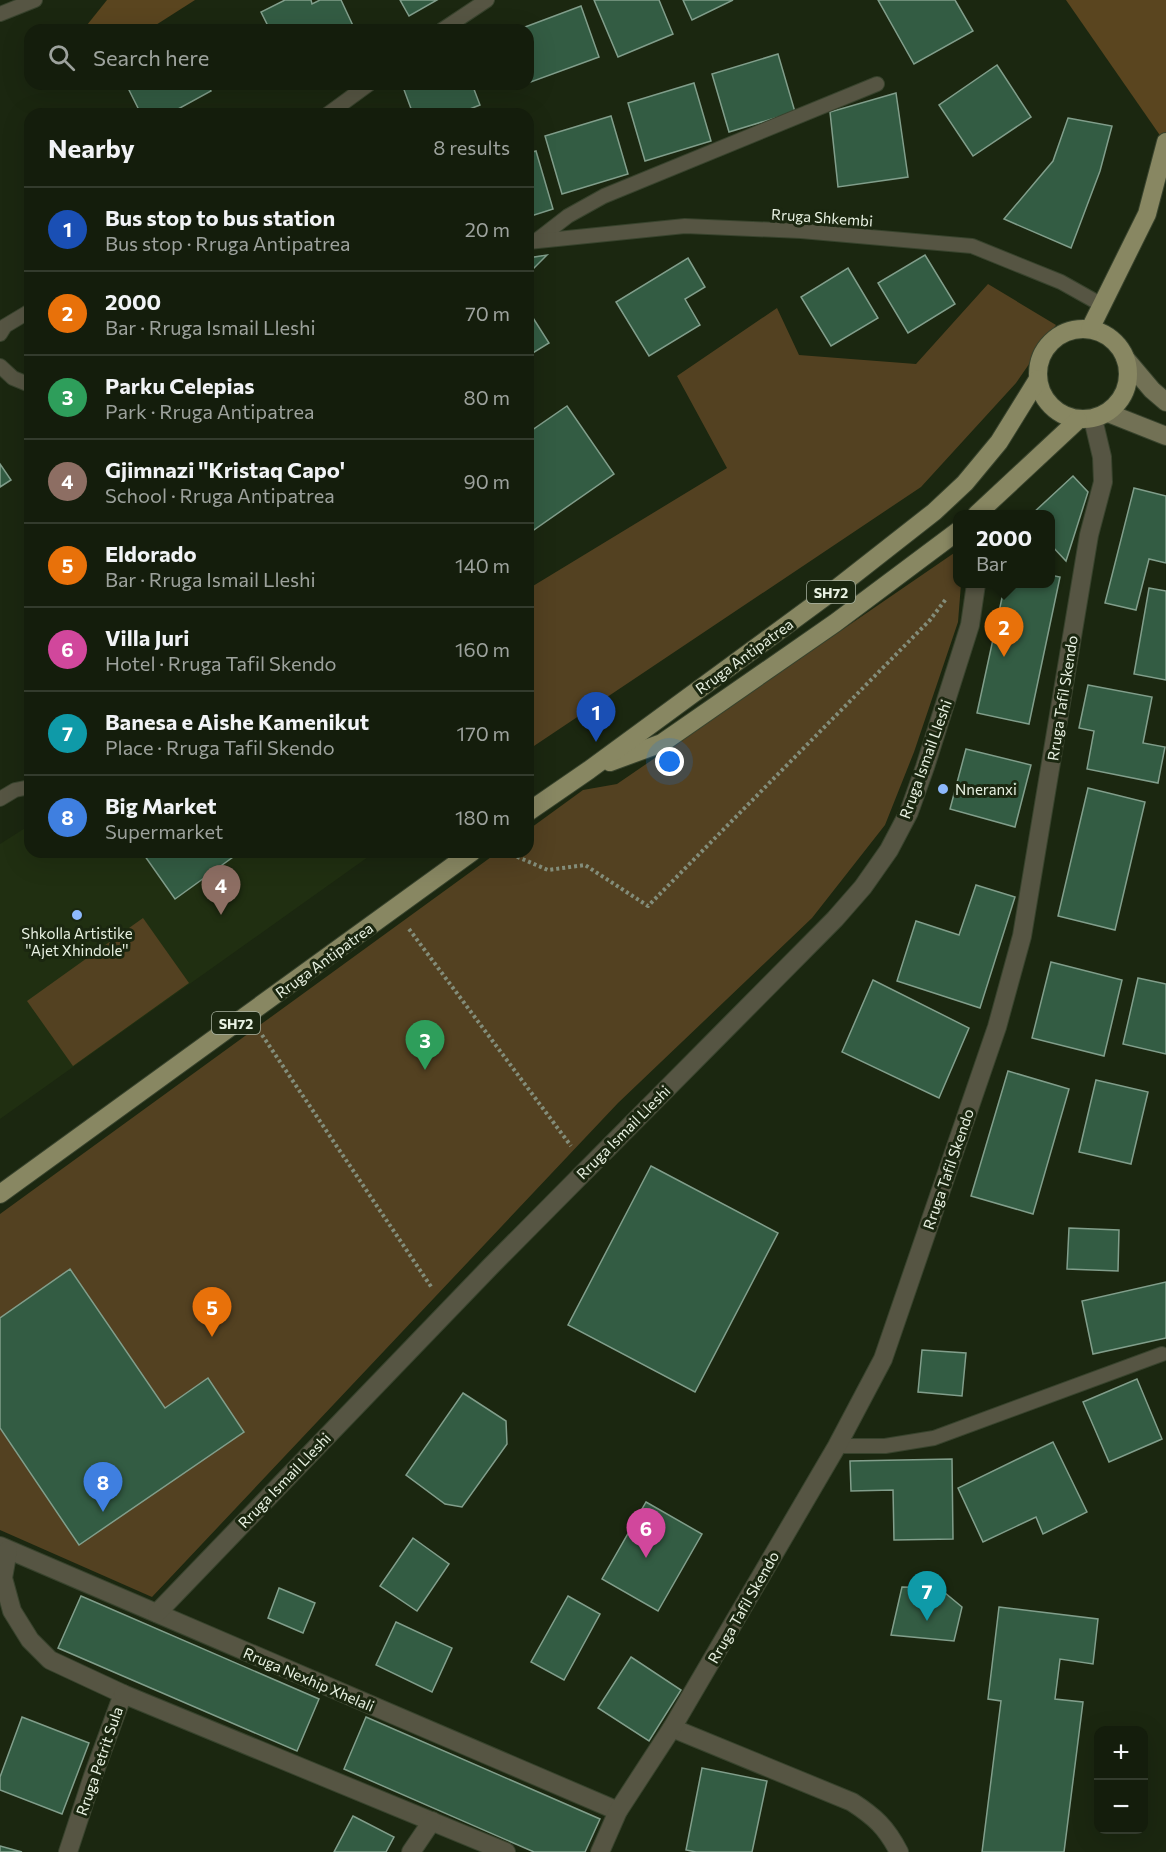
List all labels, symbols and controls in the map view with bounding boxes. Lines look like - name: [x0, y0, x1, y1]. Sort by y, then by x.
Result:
- search box: [24, 24, 534, 90]
- icon: search: [45, 41, 78, 74]
- text: Search here: [93, 44, 209, 71]
- text: Nearby: [48, 132, 135, 163]
- text: 8 results: [433, 135, 510, 159]
- text: Bus stop to bus station: [105, 204, 335, 231]
- street label: Rruga Shkembi: [770, 204, 874, 230]
- text: 1: [63, 217, 72, 241]
- text: 20 m: [465, 217, 510, 241]
- text: Bus stop · Rruga Antipatrea: [105, 231, 351, 255]
- text: 2000: [105, 288, 161, 315]
- text: 2: [62, 301, 73, 325]
- text: 70 m: [465, 301, 510, 325]
- text: Bar · Rruga Ismail Lleshi: [105, 315, 316, 339]
- text: Parku Celepias: [105, 372, 255, 399]
- text: 3: [62, 385, 73, 409]
- text: 80 m: [464, 385, 510, 409]
- text: Park · Rruga Antipatrea: [105, 399, 315, 423]
- text: Gjimnazi ''Kristaq Capo': [105, 456, 345, 483]
- text: 4: [61, 469, 74, 493]
- text: 90 m: [464, 469, 510, 493]
- text: School · Rruga Antipatrea: [105, 483, 335, 507]
- popup: [953, 510, 1055, 588]
- text: 2000: [976, 524, 1032, 551]
- text: Eldorado: [105, 540, 197, 567]
- text: Bar: [976, 551, 1007, 575]
- text: 5: [62, 553, 73, 577]
- text: 140 m: [455, 553, 510, 577]
- text: Bar · Rruga Ismail Lleshi: [105, 567, 316, 591]
- road number: SH72: [807, 581, 855, 603]
- pin: 2: [984, 608, 1024, 657]
- street label: Rruga Antipatrea: [692, 614, 796, 698]
- text: Villa Juri: [105, 624, 189, 651]
- street label: Rruga Tafil Skendo: [1043, 634, 1081, 762]
- text: 6: [61, 637, 74, 661]
- text: 160 m: [455, 637, 510, 661]
- text: Hotel · Rruga Tafil Skendo: [105, 651, 337, 675]
- pin: 1: [576, 692, 616, 742]
- street label: Rruga Ismail Lleshi: [895, 697, 955, 821]
- text: Banesa e Aishe Kamenikut: [105, 708, 369, 735]
- text: 7: [62, 721, 73, 745]
- text: 170 m: [457, 721, 510, 745]
- text: Place · Rruga Tafil Skendo: [105, 735, 335, 759]
- your location: [655, 747, 684, 776]
- place label: Nneranxi: [955, 780, 1017, 798]
- marker: Nneranxi: [936, 782, 950, 796]
- text: Big Market: [105, 792, 216, 819]
- text: 8: [61, 805, 74, 829]
- text: 180 m: [455, 805, 510, 829]
- text: Supermarket: [105, 819, 223, 843]
- pin: 4: [202, 866, 240, 915]
- marker: Shkolla Artistike ''Ajet Xhindole'': [70, 908, 84, 922]
- street label: Rruga Antipatrea: [272, 918, 376, 1002]
- place label: Shkolla Artistike ''Ajet Xhindole'': [21, 924, 133, 959]
- road number: SH72: [212, 1012, 260, 1034]
- pin: 3: [406, 1020, 444, 1070]
- street label: Rruga Ismail Lleshi: [572, 1081, 674, 1183]
- street label: Rruga Tafil Skendo: [919, 1106, 977, 1232]
- pin: 5: [192, 1288, 232, 1337]
- street label: Rruga Ismail Lleshi: [234, 1429, 334, 1531]
- pin: 8: [84, 1462, 122, 1512]
- pin: 6: [626, 1508, 666, 1558]
- street label: Rruga Tafil Skendo: [704, 1548, 782, 1666]
- pin: 7: [908, 1572, 946, 1621]
- street label: Rruga Nexhip Xhelali: [241, 1643, 377, 1715]
- street label: Rruga Petrit Sula: [72, 1704, 126, 1818]
- map controls: [1094, 1726, 1148, 1834]
- button: +: [1094, 1726, 1148, 1780]
- button: −: [1094, 1780, 1148, 1834]

